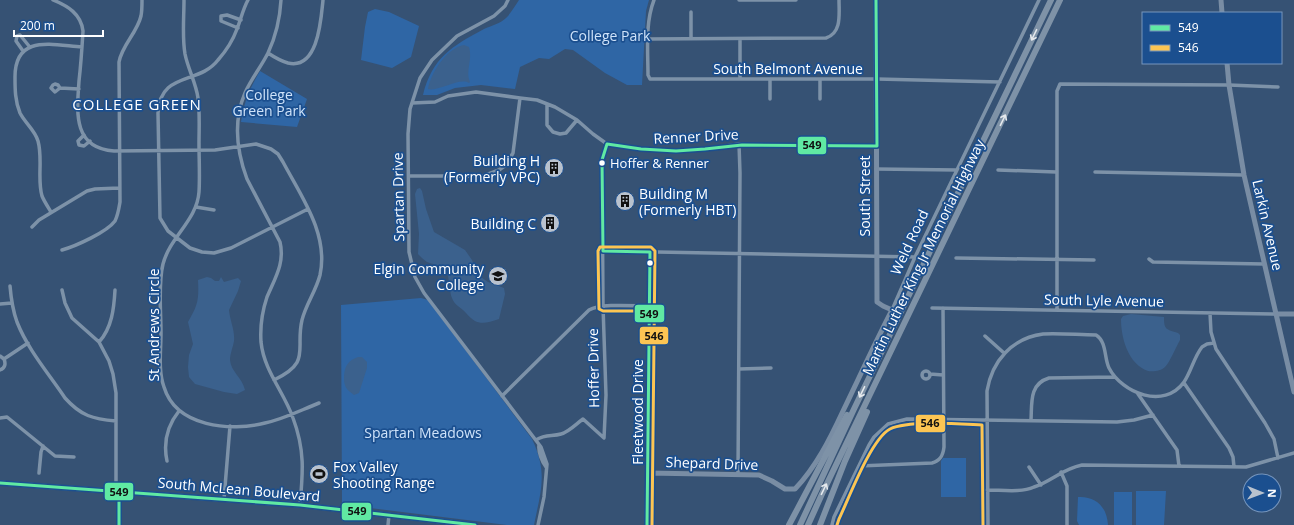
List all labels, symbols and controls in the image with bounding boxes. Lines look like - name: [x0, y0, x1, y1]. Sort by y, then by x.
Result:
- scale bar: [14, 12, 103, 38]
- legend: [1142, 12, 1282, 64]
- text: 200 m: [20, 17, 55, 34]
- text: 549: [1178, 19, 1199, 36]
- park label: College Park: [570, 26, 651, 45]
- one-way arrow: [1030, 29, 1037, 41]
- text: 546: [1178, 39, 1199, 56]
- street label: South Belmont Avenue: [713, 59, 863, 78]
- park label: College Green Park: [232, 85, 306, 120]
- district label: COLLEGE GREEN: [72, 94, 202, 114]
- one-way arrow: [1000, 115, 1007, 127]
- street label: Renner Drive: [653, 124, 739, 148]
- street label: Martin Luther King Jr Memorial Highway: [857, 135, 989, 378]
- line badge: 549: [797, 136, 827, 155]
- text: 549: [803, 137, 821, 152]
- place label: Building H (Formerly VPC): [444, 151, 540, 186]
- street label: Spartan Drive: [388, 152, 408, 242]
- place label: Hoffer & Renner: [610, 154, 710, 172]
- street label: South Street: [855, 155, 874, 237]
- building icon: Building H (Formerly VPC): [543, 157, 565, 179]
- marker: Hoffer & Renner: [597, 158, 607, 168]
- street label: Larkin Avenue: [1248, 178, 1288, 272]
- place label: Building M (Formerly HBT): [639, 184, 736, 219]
- building icon: Building M (Formerly HBT): [614, 190, 636, 212]
- street label: Weld Road: [886, 206, 932, 278]
- building icon: Building C: [539, 212, 561, 234]
- place label: Building C: [471, 214, 536, 233]
- unlabelled marker: [645, 258, 655, 268]
- place label: Elgin Community College: [373, 259, 485, 294]
- school or university icon: Elgin Community College: [487, 265, 509, 287]
- street label: St Andrews Circle: [144, 268, 163, 382]
- street label: South Lyle Avenue: [1044, 289, 1164, 311]
- line badge: 549: [634, 304, 665, 323]
- text: 549: [640, 306, 658, 321]
- line badge: 546: [639, 326, 669, 345]
- street label: Hoffer Drive: [583, 328, 603, 408]
- text: 546: [645, 328, 663, 343]
- street label: Fleetwood Drive: [628, 359, 647, 465]
- one-way arrow: [858, 385, 865, 397]
- line badge: 546: [915, 414, 946, 433]
- text: 546: [921, 415, 939, 430]
- park label: Spartan Meadows: [364, 423, 482, 442]
- street label: Shepard Drive: [665, 452, 759, 474]
- place label: Fox Valley Shooting Range: [333, 457, 435, 492]
- sports icon: Fox Valley Shooting Range: [308, 463, 330, 485]
- street label: South McLean Boulevard: [157, 472, 321, 506]
- north arrow: [1242, 473, 1282, 513]
- line badge: 549: [104, 482, 134, 501]
- text: 549: [110, 484, 128, 499]
- one-way arrow: [821, 484, 828, 496]
- text: N: [1265, 489, 1280, 498]
- line badge: 549: [341, 502, 372, 521]
- text: 549: [348, 503, 366, 518]

